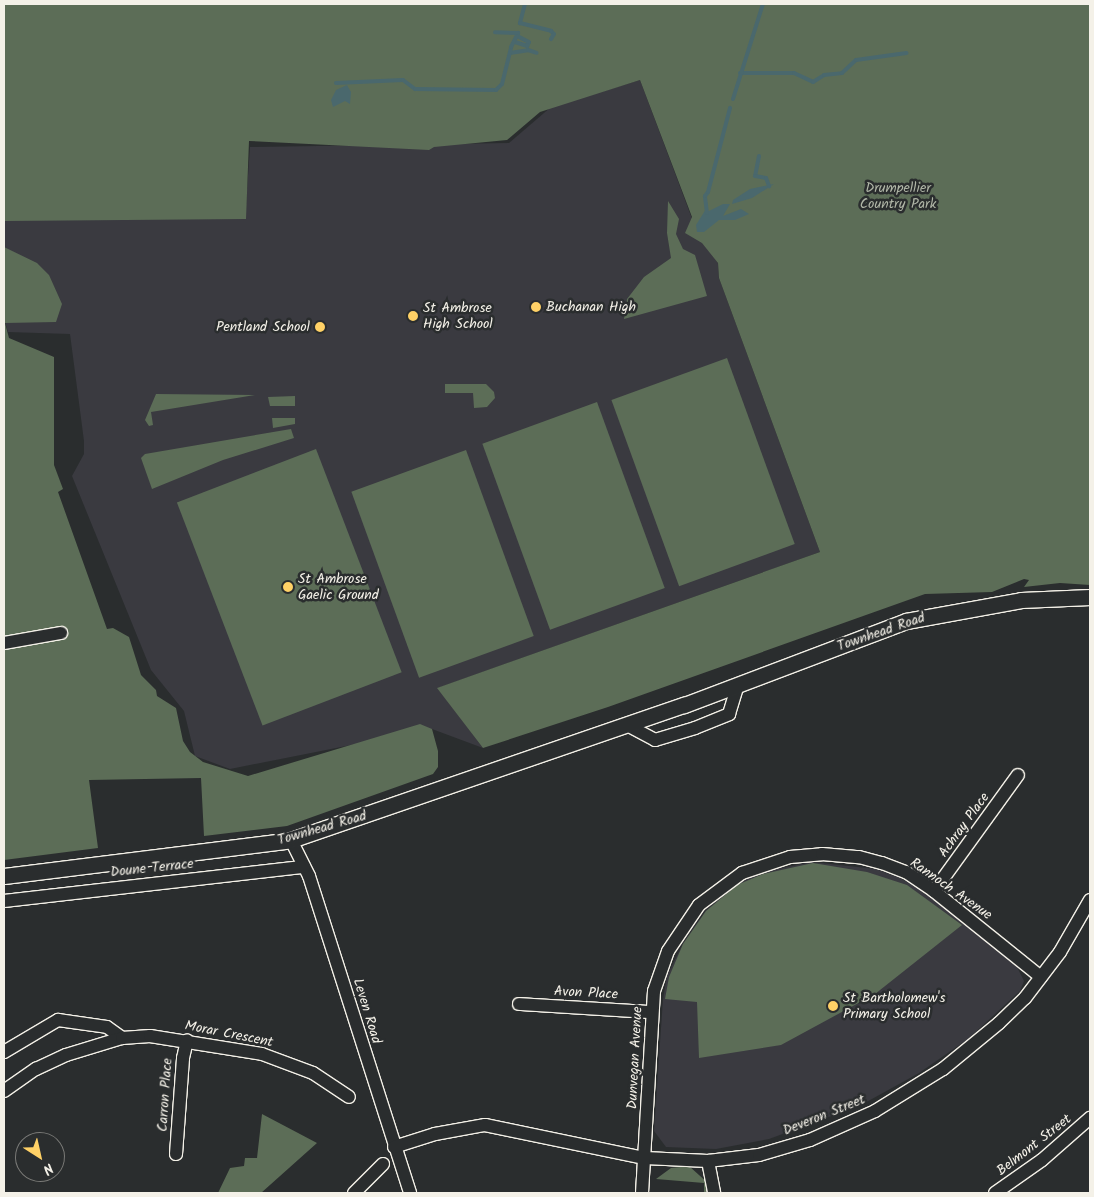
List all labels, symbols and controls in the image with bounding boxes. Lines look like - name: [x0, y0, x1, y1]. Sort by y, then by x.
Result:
- park label: Drumpellier Country Park: [860, 180, 936, 212]
- place label: Buchanan High: [546, 299, 636, 315]
- place label: St Ambrose High School: [423, 300, 493, 332]
- marker: Buchanan High: [530, 301, 542, 313]
- marker: St Ambrose High School: [407, 310, 419, 322]
- place label: Pentland School: [216, 319, 310, 335]
- marker: Pentland School: [314, 321, 326, 333]
- place label: St Ambrose Gaelic Ground: [298, 571, 379, 604]
- marker: St Ambrose Gaelic Ground: [282, 581, 294, 593]
- street label: Townhead Road: [835, 609, 927, 655]
- street label: Achray Place: [935, 789, 993, 861]
- street label: Townhead Road: [276, 807, 368, 849]
- street label: Rannoch Avenue: [907, 854, 995, 924]
- street label: Doune Terrace: [110, 855, 194, 881]
- street label: Leven Road: [349, 976, 385, 1046]
- street label: Avon Place: [554, 983, 618, 1003]
- place label: St Bartholomew's Primary School: [843, 990, 945, 1022]
- marker: St Bartholomew's Primary School: [827, 1000, 839, 1012]
- street label: Dunvegan Avenue: [624, 1006, 646, 1110]
- street label: Morar Crescent: [183, 1017, 275, 1051]
- street label: Carron Place: [154, 1058, 176, 1132]
- street label: Deveron Street: [780, 1091, 868, 1139]
- street label: Belmont Street: [993, 1111, 1075, 1179]
- north arrow: [15, 1132, 65, 1182]
- text: N: [38, 1157, 58, 1180]

